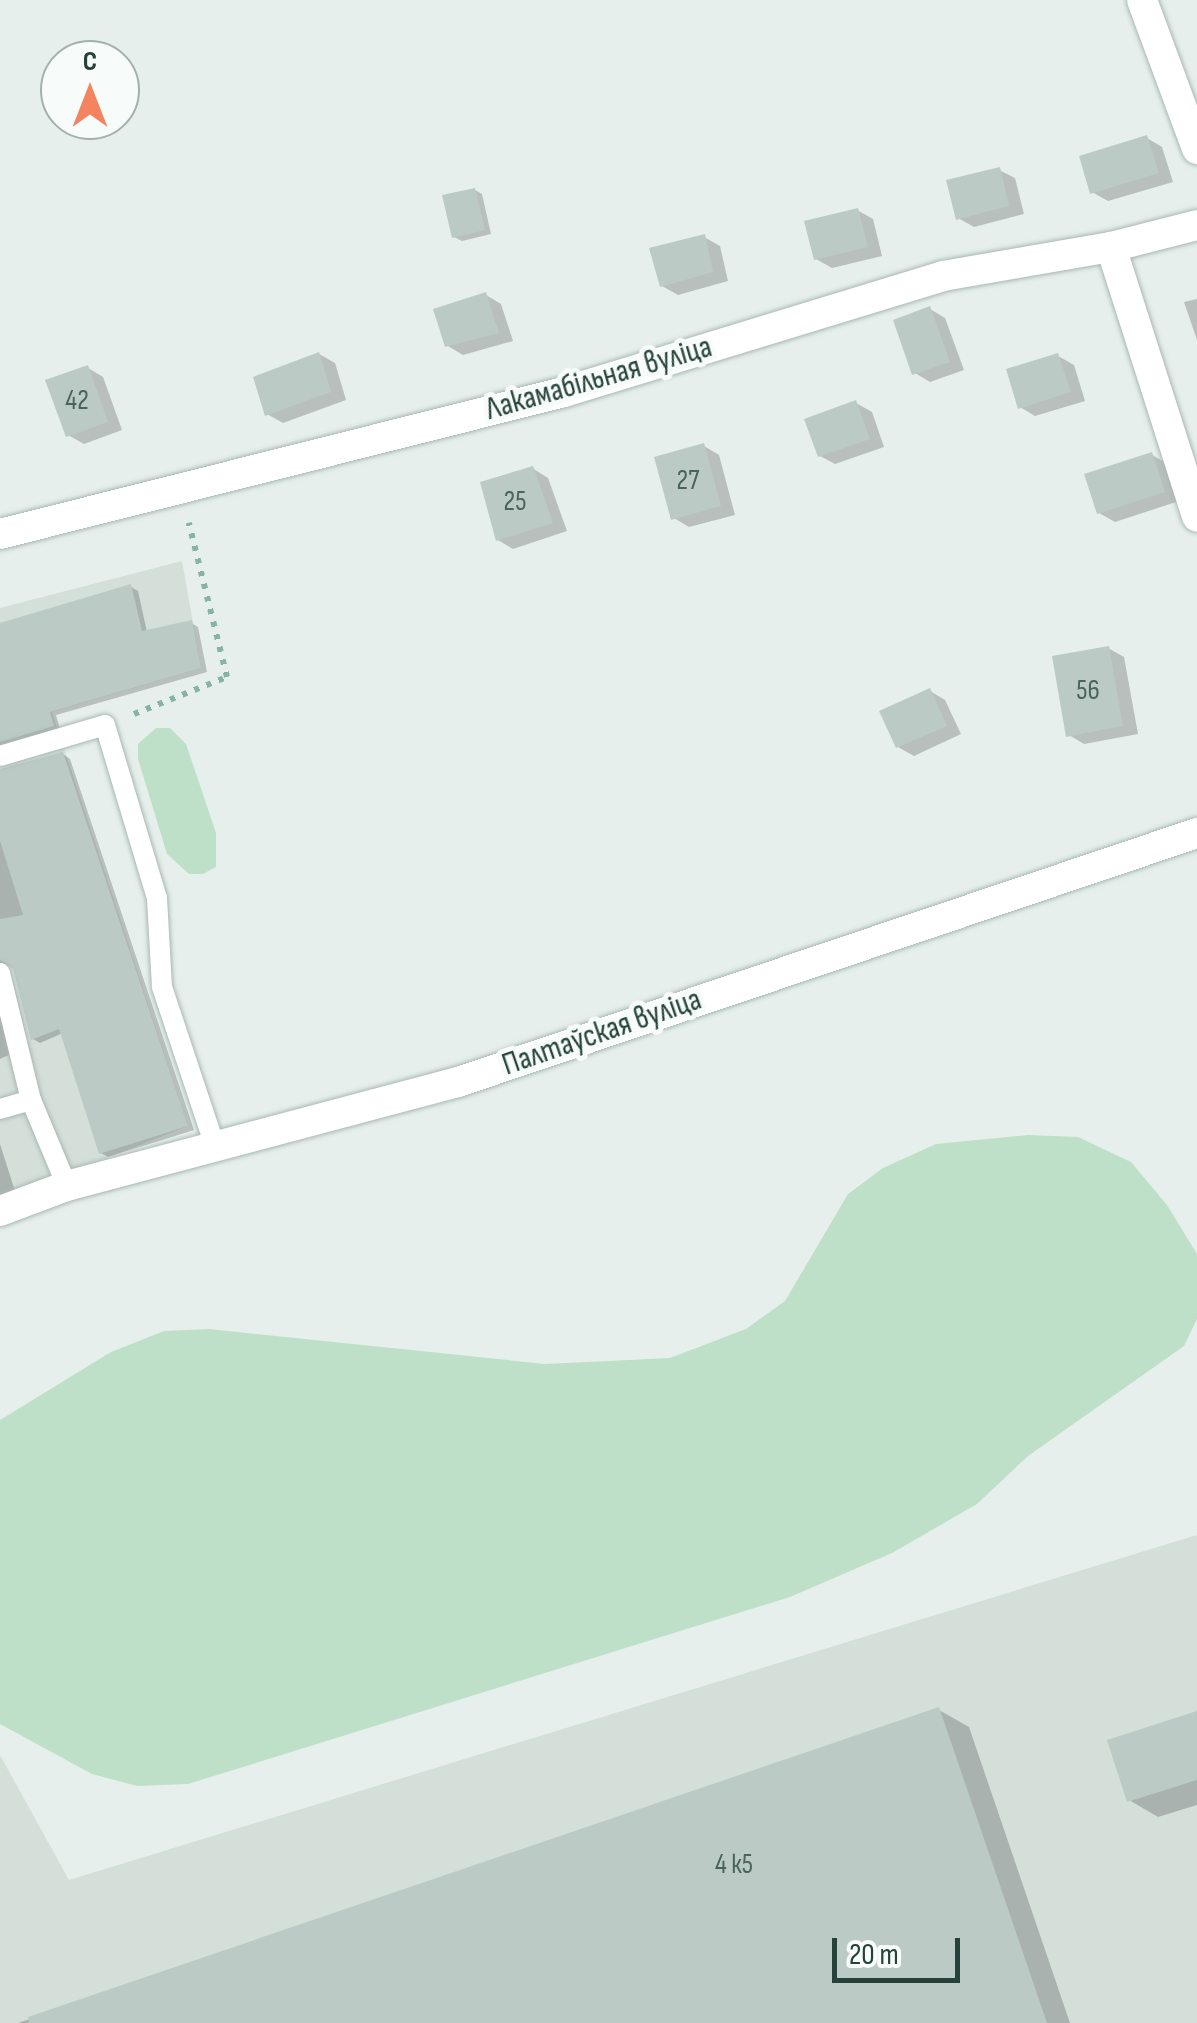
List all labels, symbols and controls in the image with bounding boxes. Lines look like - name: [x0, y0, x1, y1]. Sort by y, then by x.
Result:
- north arrow: [40, 40, 140, 140]
- text: С: [83, 45, 97, 78]
- street label: Лакамабільная вуліца: [482, 328, 716, 430]
- house number: 42: [65, 384, 89, 418]
- house number: 27: [677, 464, 699, 498]
- house number: 25: [504, 485, 526, 519]
- house number: 56: [1076, 674, 1100, 708]
- street label: Палтаўская вуліца: [497, 981, 707, 1085]
- house number: 4 к5: [715, 1848, 753, 1882]
- scale bar: [837, 1918, 964, 1980]
- text: 20 m: [849, 1937, 899, 1973]

